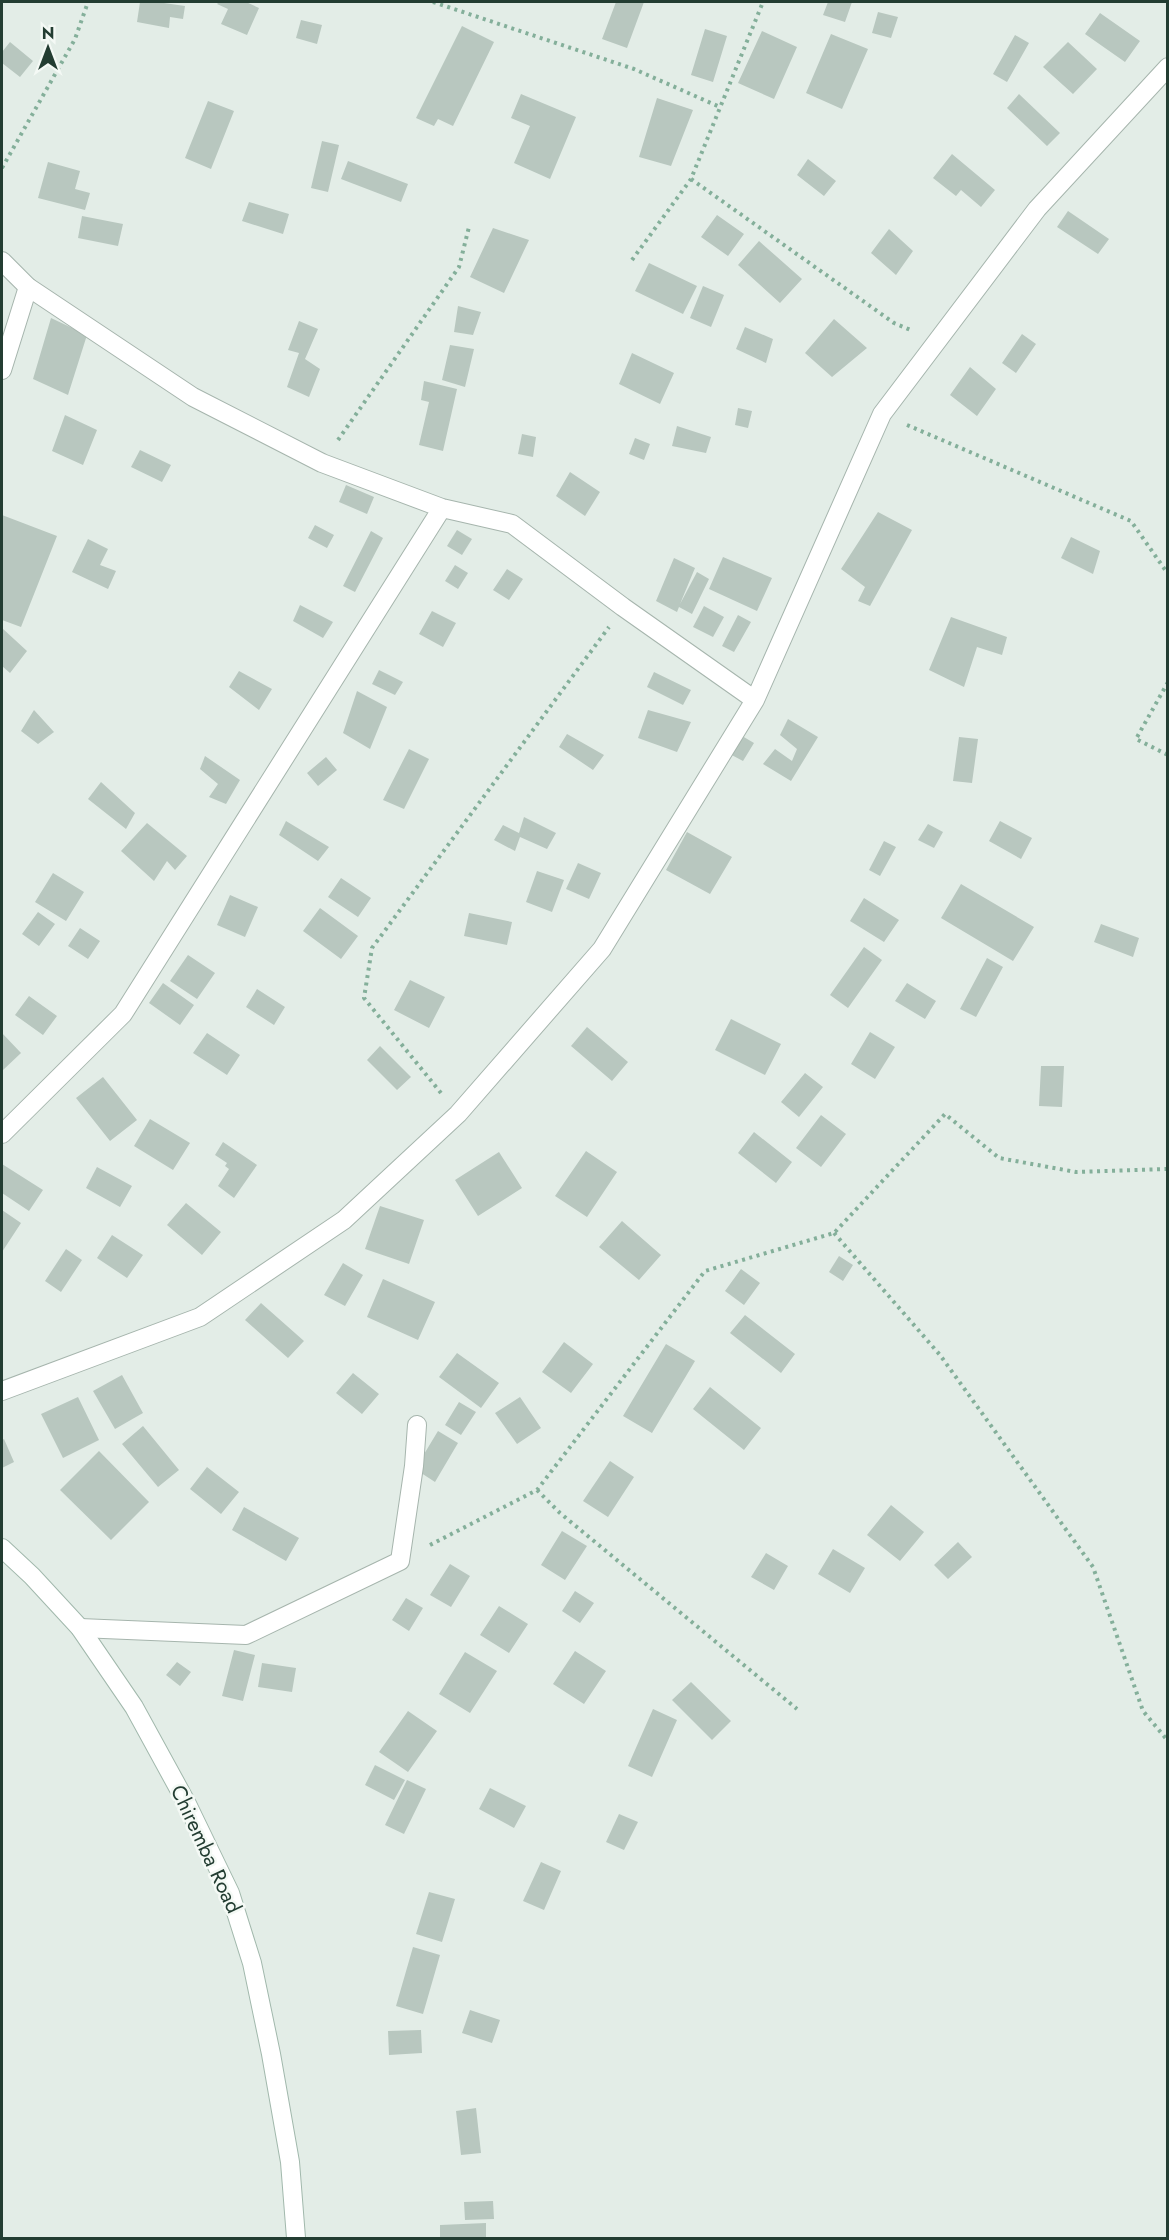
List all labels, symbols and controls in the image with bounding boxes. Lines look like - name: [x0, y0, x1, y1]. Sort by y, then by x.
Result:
- north arrow: [18, 18, 78, 78]
- text: N: [42, 22, 54, 45]
- street label: Chiremba Road: [163, 1780, 249, 1918]

